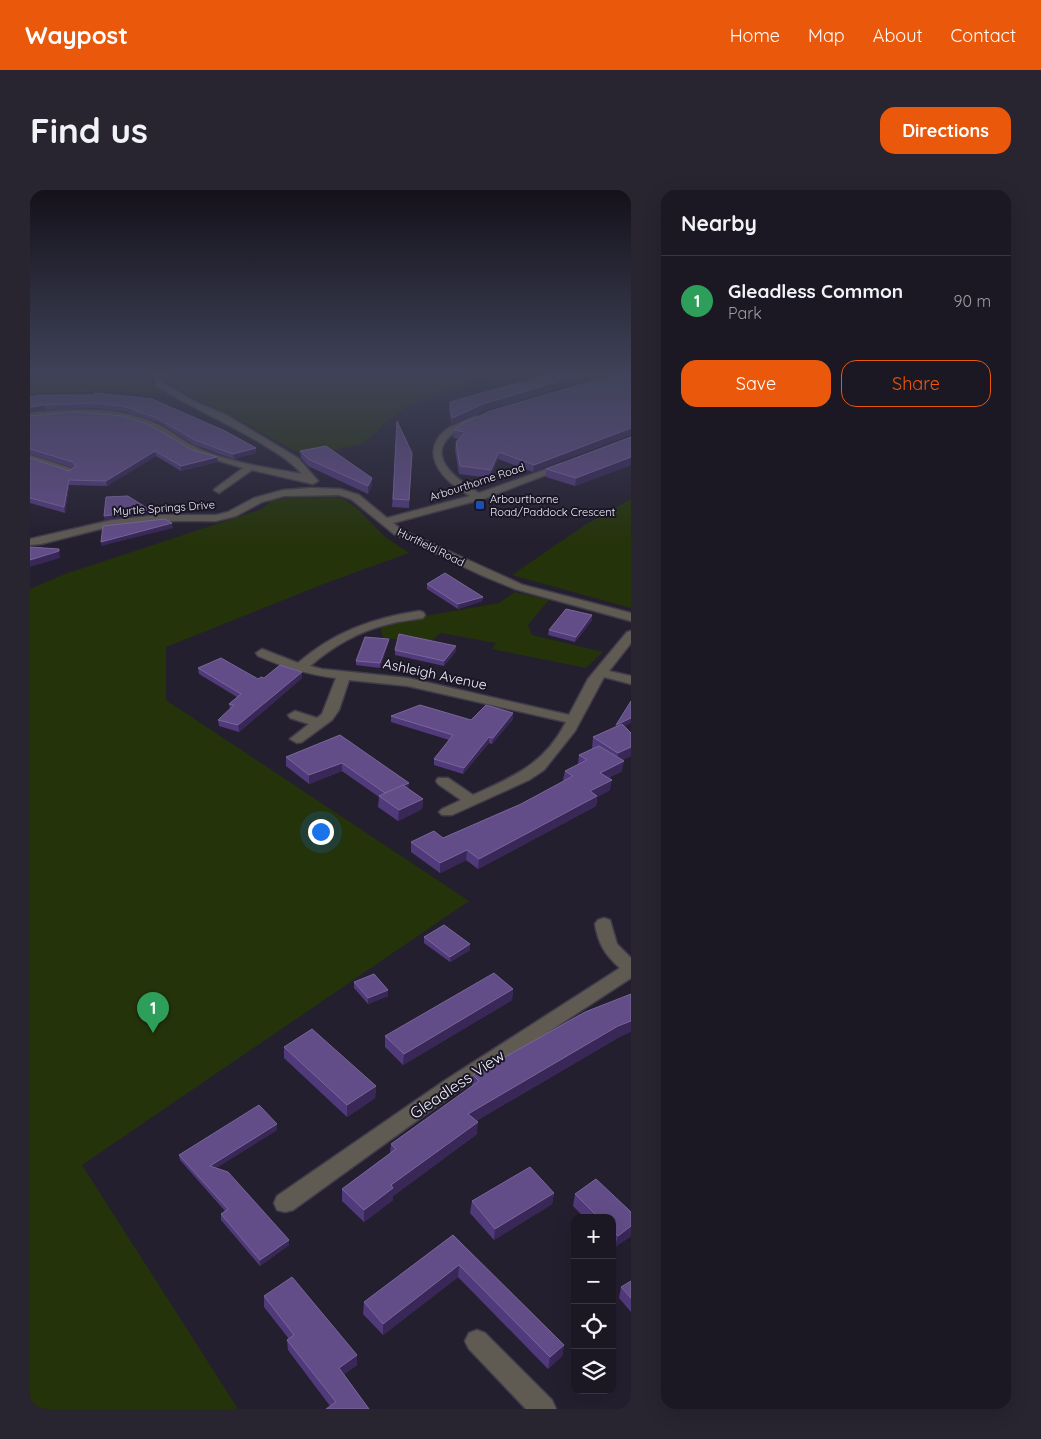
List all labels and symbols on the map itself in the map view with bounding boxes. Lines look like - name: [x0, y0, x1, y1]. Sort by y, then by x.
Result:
- street label: Arbourthorne Road: [428, 460, 526, 504]
- place label: Arbourthorne Road/Paddock Crescent: [490, 492, 616, 519]
- street label: Myrtle Springs Drive: [113, 497, 215, 519]
- marker: Arbourthorne Road/Paddock Crescent: [474, 499, 486, 511]
- street label: Hurlfield Road: [395, 525, 467, 569]
- street label: Ashleigh Avenue: [381, 654, 489, 694]
- your location: [308, 819, 334, 845]
- pin: 1: [137, 992, 169, 1033]
- street label: Gleadless View: [406, 1045, 508, 1123]

